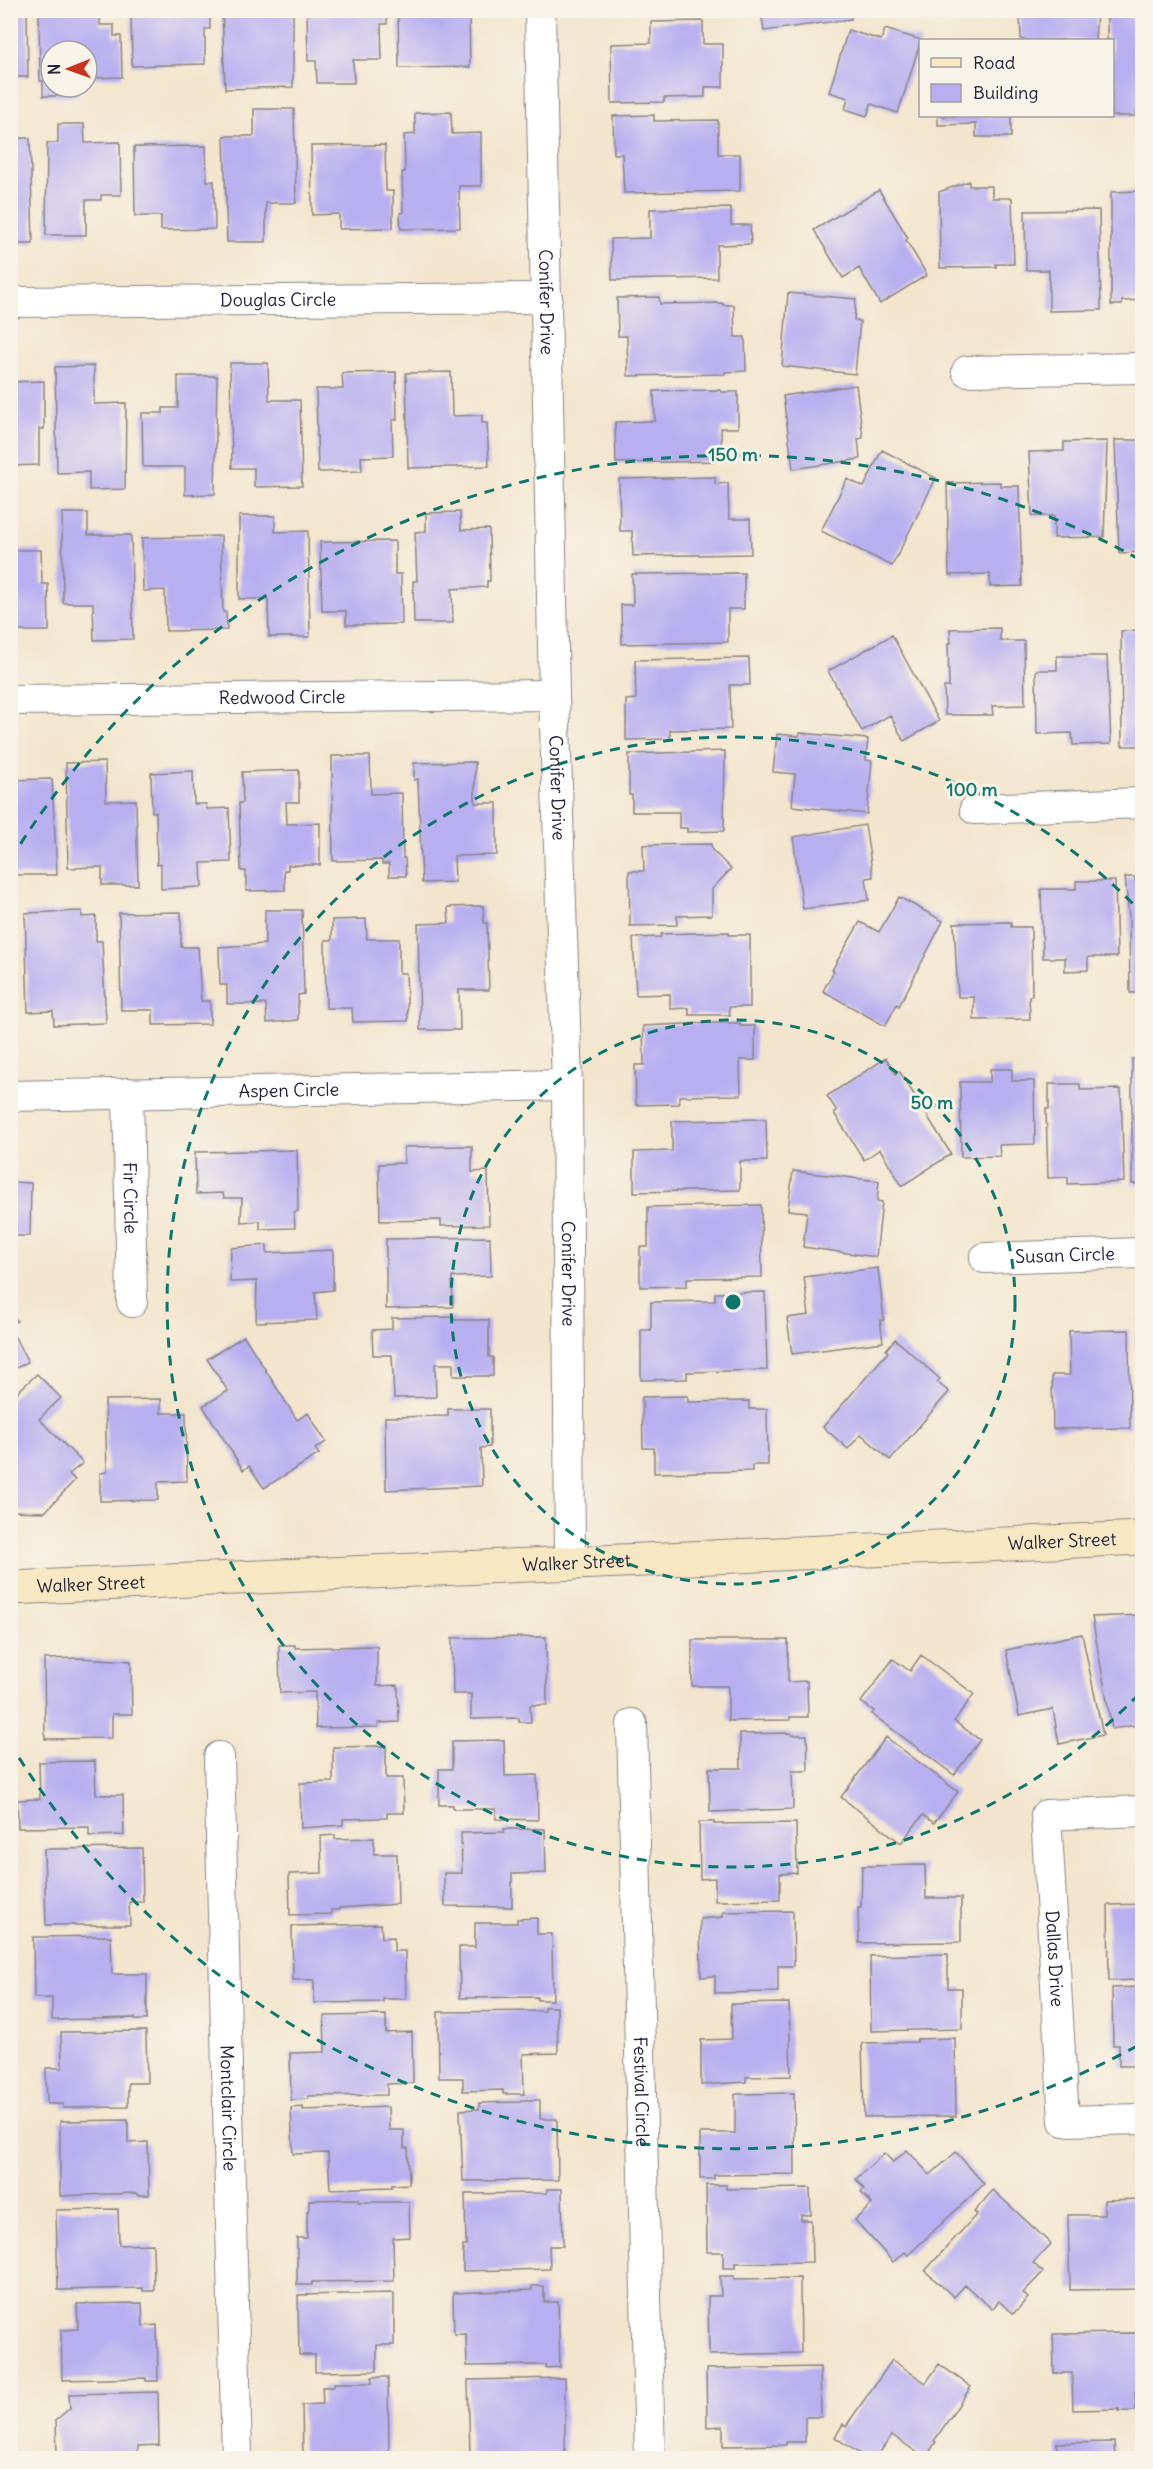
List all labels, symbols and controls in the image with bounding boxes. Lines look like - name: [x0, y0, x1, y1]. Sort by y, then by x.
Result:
- north arrow: [39, 39, 99, 99]
- legend: [919, 39, 1114, 117]
- text: Road: [973, 51, 1016, 74]
- text: N: [44, 64, 64, 75]
- text: Building: [973, 81, 1038, 104]
- street label: Conifer Drive: [534, 249, 559, 355]
- street label: Douglas Circle: [220, 288, 336, 311]
- text: 150 m: [708, 443, 758, 466]
- street label: Redwood Circle: [219, 685, 345, 709]
- street label: Conifer Drive: [544, 735, 571, 841]
- text: 100 m: [947, 778, 998, 801]
- street label: Aspen Circle: [238, 1078, 339, 1102]
- text: 50 m: [911, 1091, 953, 1114]
- street label: Fir Circle: [118, 1162, 143, 1234]
- street label: Conifer Drive: [557, 1221, 581, 1327]
- street label: Susan Circle: [1015, 1242, 1115, 1268]
- centre of rings: [723, 1292, 743, 1312]
- street label: Walker Street: [1007, 1527, 1117, 1555]
- street label: Walker Street: [522, 1549, 631, 1576]
- street label: Walker Street: [36, 1570, 146, 1598]
- street label: Dallas Drive: [1041, 1910, 1069, 2007]
- street label: Festival Circle: [629, 2036, 654, 2147]
- street label: Montclair Circle: [215, 2045, 242, 2171]

